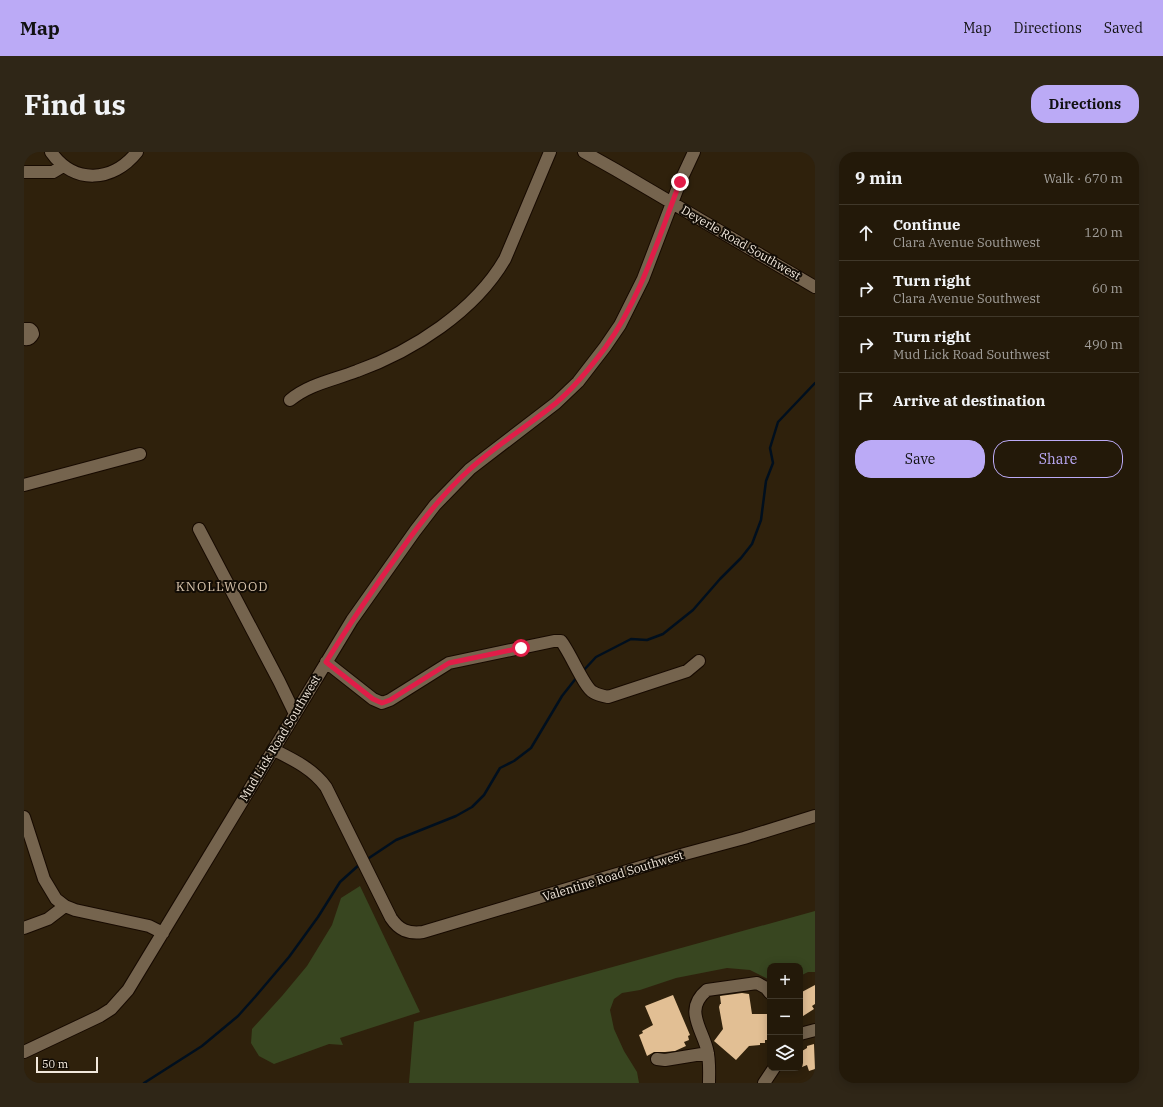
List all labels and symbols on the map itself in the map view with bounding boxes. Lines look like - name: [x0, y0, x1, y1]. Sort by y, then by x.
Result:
- route end: [671, 173, 689, 191]
- street label: Deyerle Road Southwest: [679, 202, 804, 283]
- district label: KNOLLWOOD: [176, 578, 268, 595]
- route start: [512, 639, 530, 657]
- street label: Mud Lick Road Southwest: [236, 672, 323, 804]
- street label: Valentine Road Southwest: [541, 847, 685, 904]
- scale bar: [36, 1055, 98, 1074]

